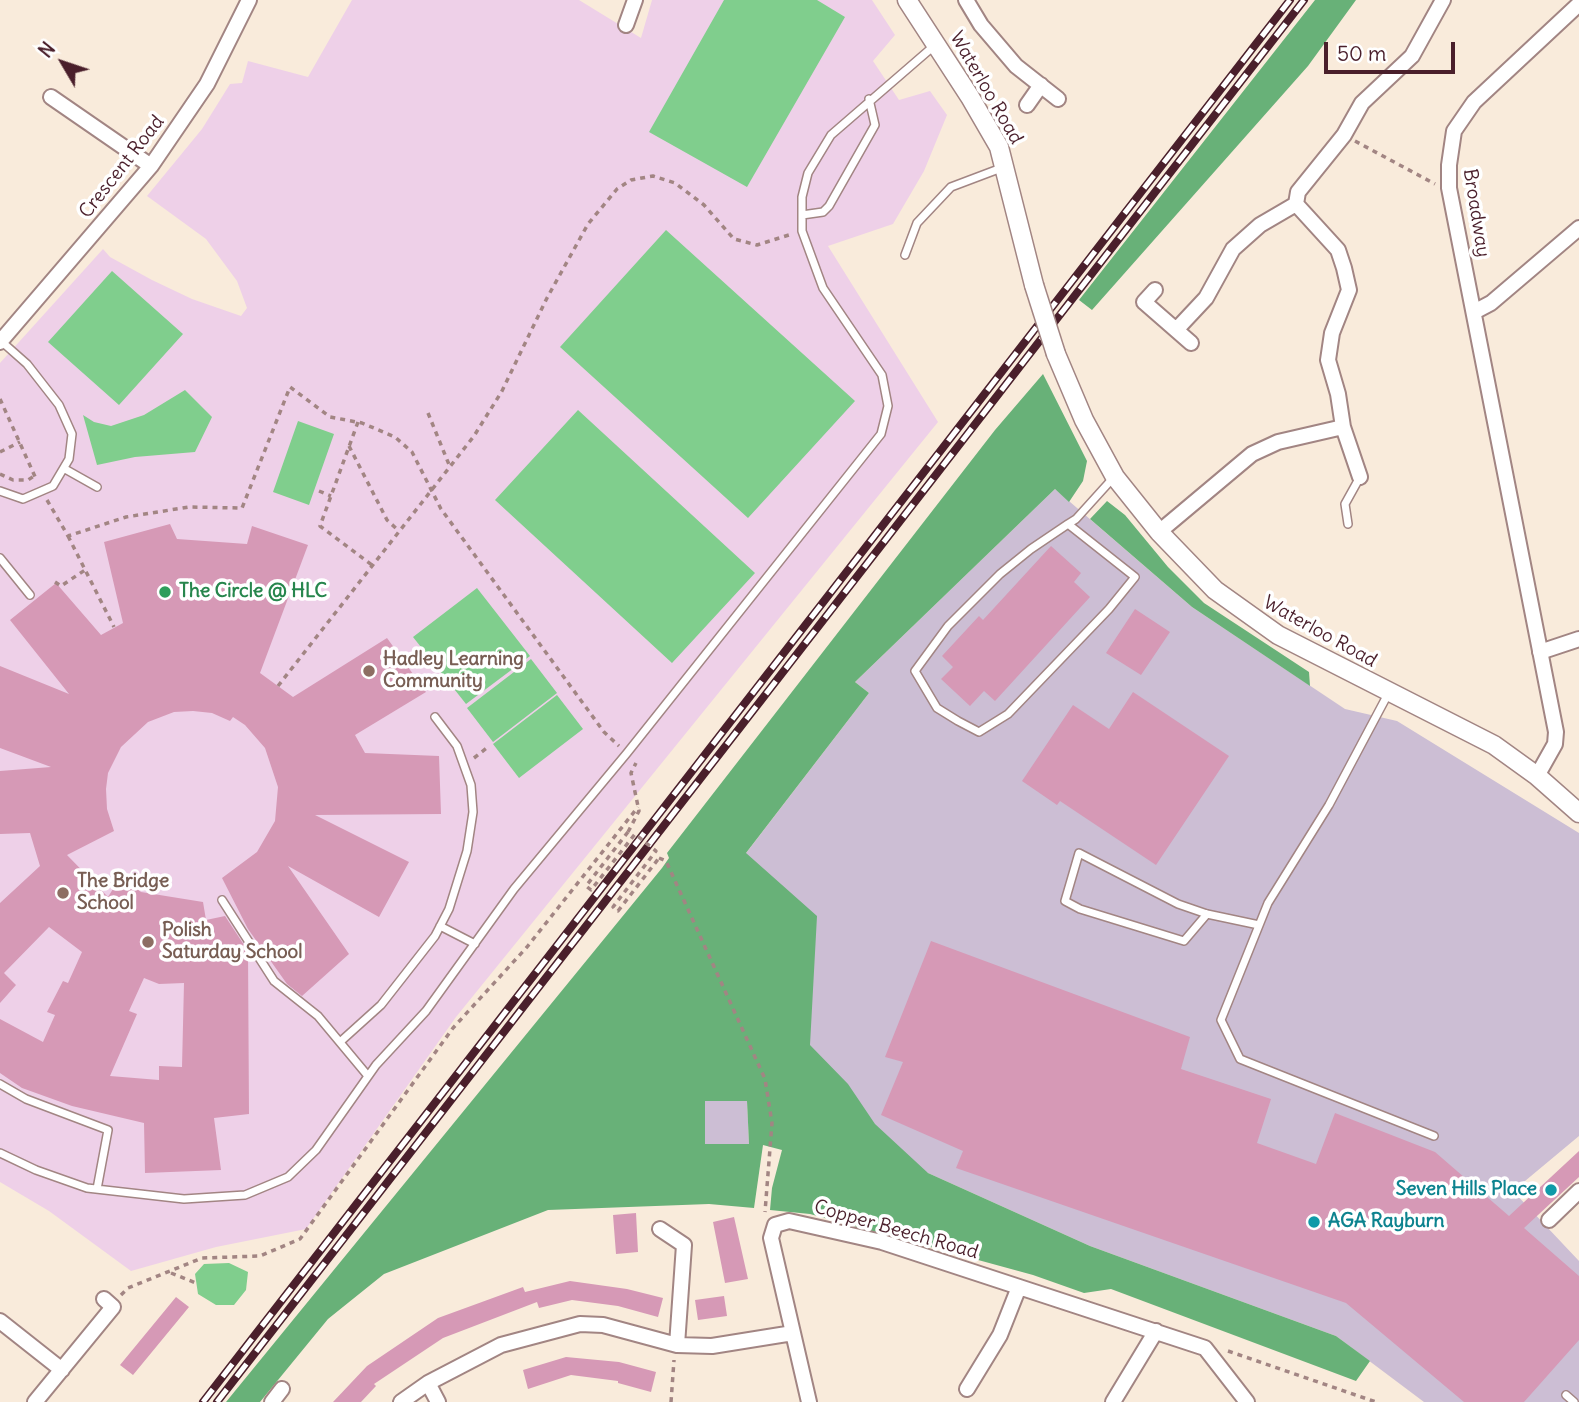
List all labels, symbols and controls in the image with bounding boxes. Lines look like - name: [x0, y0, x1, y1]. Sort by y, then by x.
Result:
- north arrow: [28, 28, 98, 98]
- street label: Waterloo Road: [945, 28, 1027, 148]
- scale bar: [1327, 28, 1458, 72]
- text: N: [33, 37, 60, 62]
- text: 50 m: [1337, 40, 1386, 67]
- street label: Crescent Road: [75, 111, 169, 223]
- street label: Broadway: [1458, 167, 1494, 259]
- place label: The Circle @ HLC: [179, 581, 327, 603]
- marker: The Circle @ HLC: [157, 584, 173, 600]
- street label: Waterloo Road: [1259, 591, 1381, 673]
- place label: Hadley Learning Community: [383, 649, 524, 693]
- marker: Hadley Learning Community: [361, 663, 377, 679]
- place label: The Bridge School: [77, 871, 169, 915]
- marker: The Bridge School: [55, 885, 71, 901]
- place label: Polish Saturday School: [162, 920, 303, 964]
- marker: Polish Saturday School: [140, 934, 156, 950]
- place label: Seven Hills Place: [1396, 1179, 1537, 1201]
- marker: Seven Hills Place: [1543, 1182, 1559, 1198]
- street label: Copper Beech Road: [811, 1196, 981, 1264]
- place label: AGA Rayburn: [1328, 1211, 1445, 1233]
- marker: AGA Rayburn: [1306, 1214, 1322, 1230]

